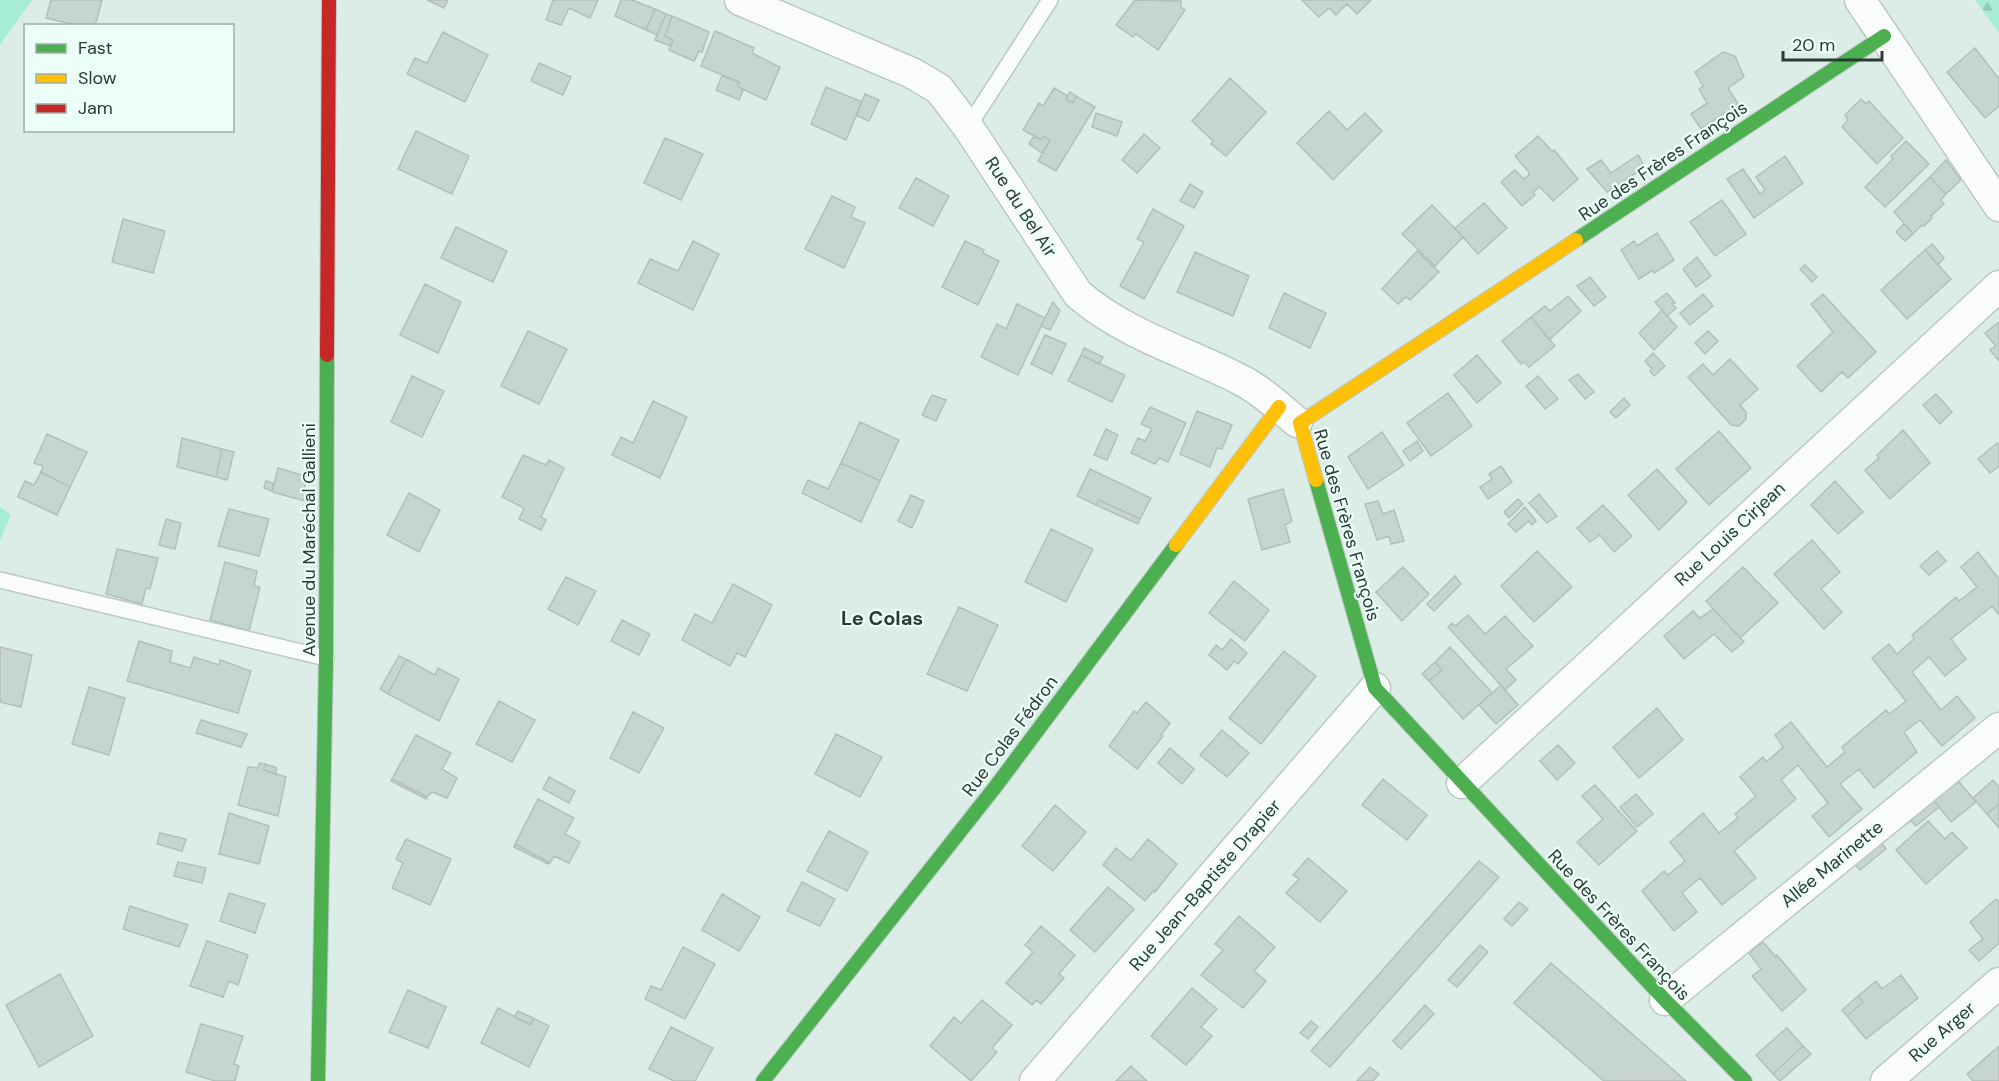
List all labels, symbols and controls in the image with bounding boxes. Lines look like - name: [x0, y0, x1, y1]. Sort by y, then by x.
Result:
- legend: [24, 24, 234, 132]
- scale bar: [1783, 24, 1882, 62]
- text: 20 m: [1792, 33, 1835, 57]
- text: Fast: [78, 36, 113, 60]
- text: Slow: [78, 66, 117, 90]
- text: Jam: [78, 96, 113, 120]
- street label: Rue des Frères François: [1574, 96, 1752, 226]
- street label: Rue du Bel Air: [980, 152, 1063, 262]
- street label: Avenue du Maréchal Gallieni: [297, 423, 321, 657]
- street label: Rue des Frères François: [1308, 426, 1386, 624]
- street label: Rue Louis Cirjean: [1670, 477, 1790, 591]
- district label: Le Colas: [841, 605, 923, 631]
- street label: Rue Colas Fédron: [957, 671, 1063, 801]
- street label: Rue Jean-Baptiste Drapier: [1124, 794, 1286, 976]
- street label: Allée Marinette: [1776, 815, 1888, 913]
- street label: Rue des Frères François: [1542, 844, 1696, 1006]
- street label: Rue Arger: [1904, 996, 1981, 1068]

